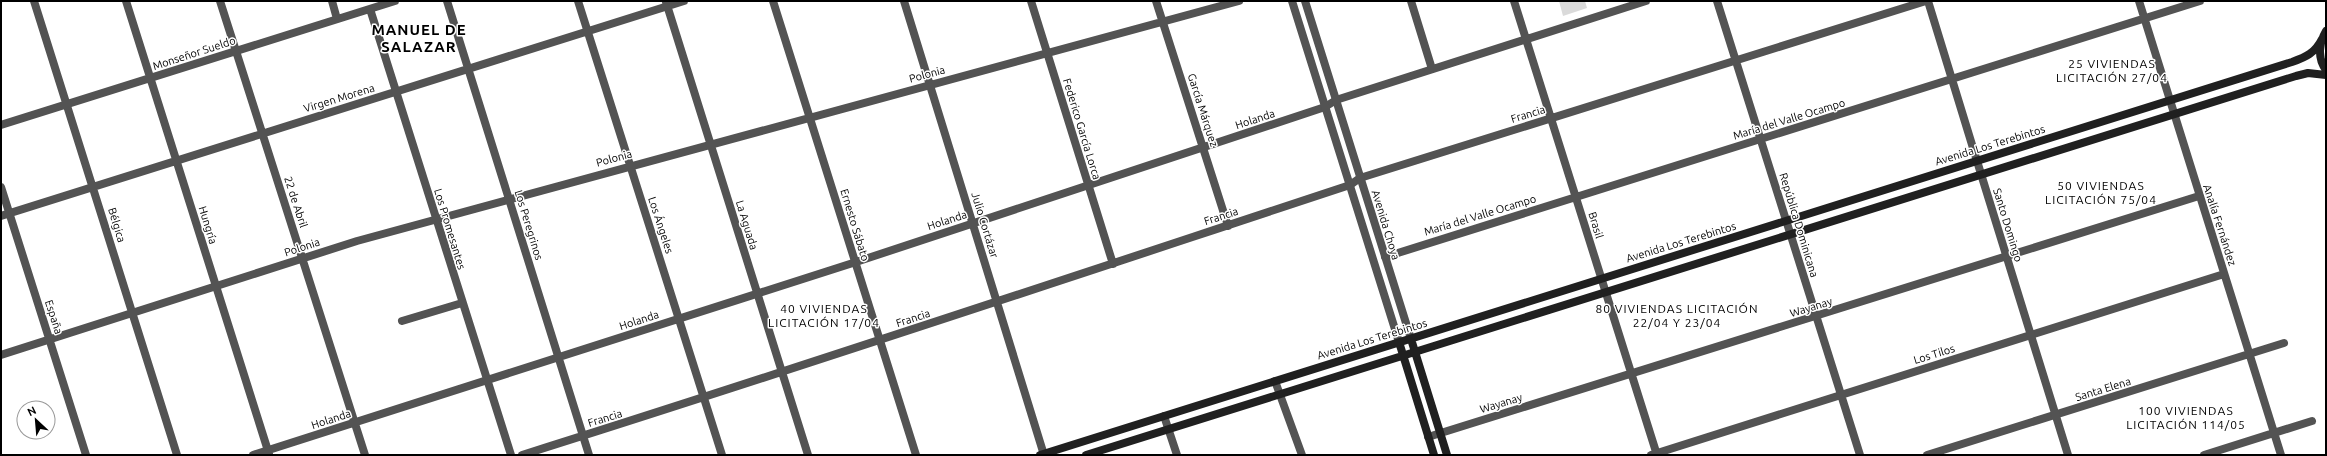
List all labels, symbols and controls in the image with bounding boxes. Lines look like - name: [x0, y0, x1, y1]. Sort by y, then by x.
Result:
- district label: MANUEL DE SALAZAR: [371, 21, 467, 55]
- street label: Monseñor Sueldo: [151, 34, 237, 72]
- district label: 25 VIVIENDAS LICITACIÓN 27/04: [2056, 57, 2168, 84]
- street label: Polonia: [908, 63, 946, 85]
- street label: García Márquez: [1186, 72, 1220, 148]
- street label: Federico García Lorca: [1061, 77, 1103, 181]
- street label: Virgen Morena: [302, 82, 376, 114]
- street label: María del Valle Ocampo: [1732, 96, 1846, 142]
- street label: Francia: [1509, 103, 1547, 125]
- street label: Holanda: [1234, 107, 1276, 131]
- street label: Avenida Los Terebintos: [1934, 123, 2047, 167]
- street label: Polonia: [595, 147, 633, 169]
- street label: República Dominicana: [1777, 171, 1821, 279]
- street label: 22 de Abril: [282, 175, 310, 229]
- district label: 50 VIVIENDAS LICITACIÓN 75/04: [2045, 179, 2157, 206]
- street label: Analía Fernández: [2201, 183, 2239, 267]
- street label: Los Promesantes: [432, 187, 468, 271]
- street label: Ernesto Sábato: [838, 187, 872, 263]
- street label: Santo Domingo: [1991, 187, 2025, 263]
- street label: Los Peregrinos: [513, 189, 545, 262]
- street label: Avenida Choya: [1370, 189, 1402, 261]
- street label: Julio Cortázar: [969, 191, 1001, 260]
- street label: María del Valle Ocampo: [1423, 192, 1537, 238]
- street label: Los Ángeles: [646, 195, 677, 255]
- street label: La Aguada: [734, 199, 760, 251]
- street label: Hungría: [197, 205, 219, 245]
- street label: Francia: [1202, 205, 1240, 227]
- street label: Bélgica: [106, 206, 128, 244]
- street label: Holanda: [926, 208, 968, 232]
- street label: Brasil: [1586, 210, 1606, 240]
- street label: Avenida Los Terebintos: [1625, 220, 1738, 264]
- street label: Polonia: [283, 236, 321, 258]
- street label: Wayanay: [1788, 295, 1834, 319]
- street label: España: [43, 299, 65, 335]
- district label: 40 VIVIENDAS LICITACIÓN 17/04: [768, 302, 880, 329]
- district label: 80 VIVIENDAS LICITACIÓN 22/04 Y 23/04: [1596, 302, 1758, 329]
- street label: Francia: [894, 307, 932, 329]
- street label: Holanda: [618, 308, 660, 332]
- street label: Avenida Los Terebintos: [1316, 317, 1429, 361]
- street label: Los Tilos: [1912, 342, 1956, 366]
- street label: Santa Elena: [2074, 375, 2132, 403]
- street label: Wayanay: [1478, 391, 1524, 415]
- north arrow: [16, 400, 56, 440]
- text: N: [25, 404, 38, 418]
- district label: 100 VIVIENDAS LICITACIÓN 114/05: [2126, 404, 2246, 431]
- street label: Holanda: [310, 407, 352, 431]
- street label: Francia: [586, 407, 624, 429]

